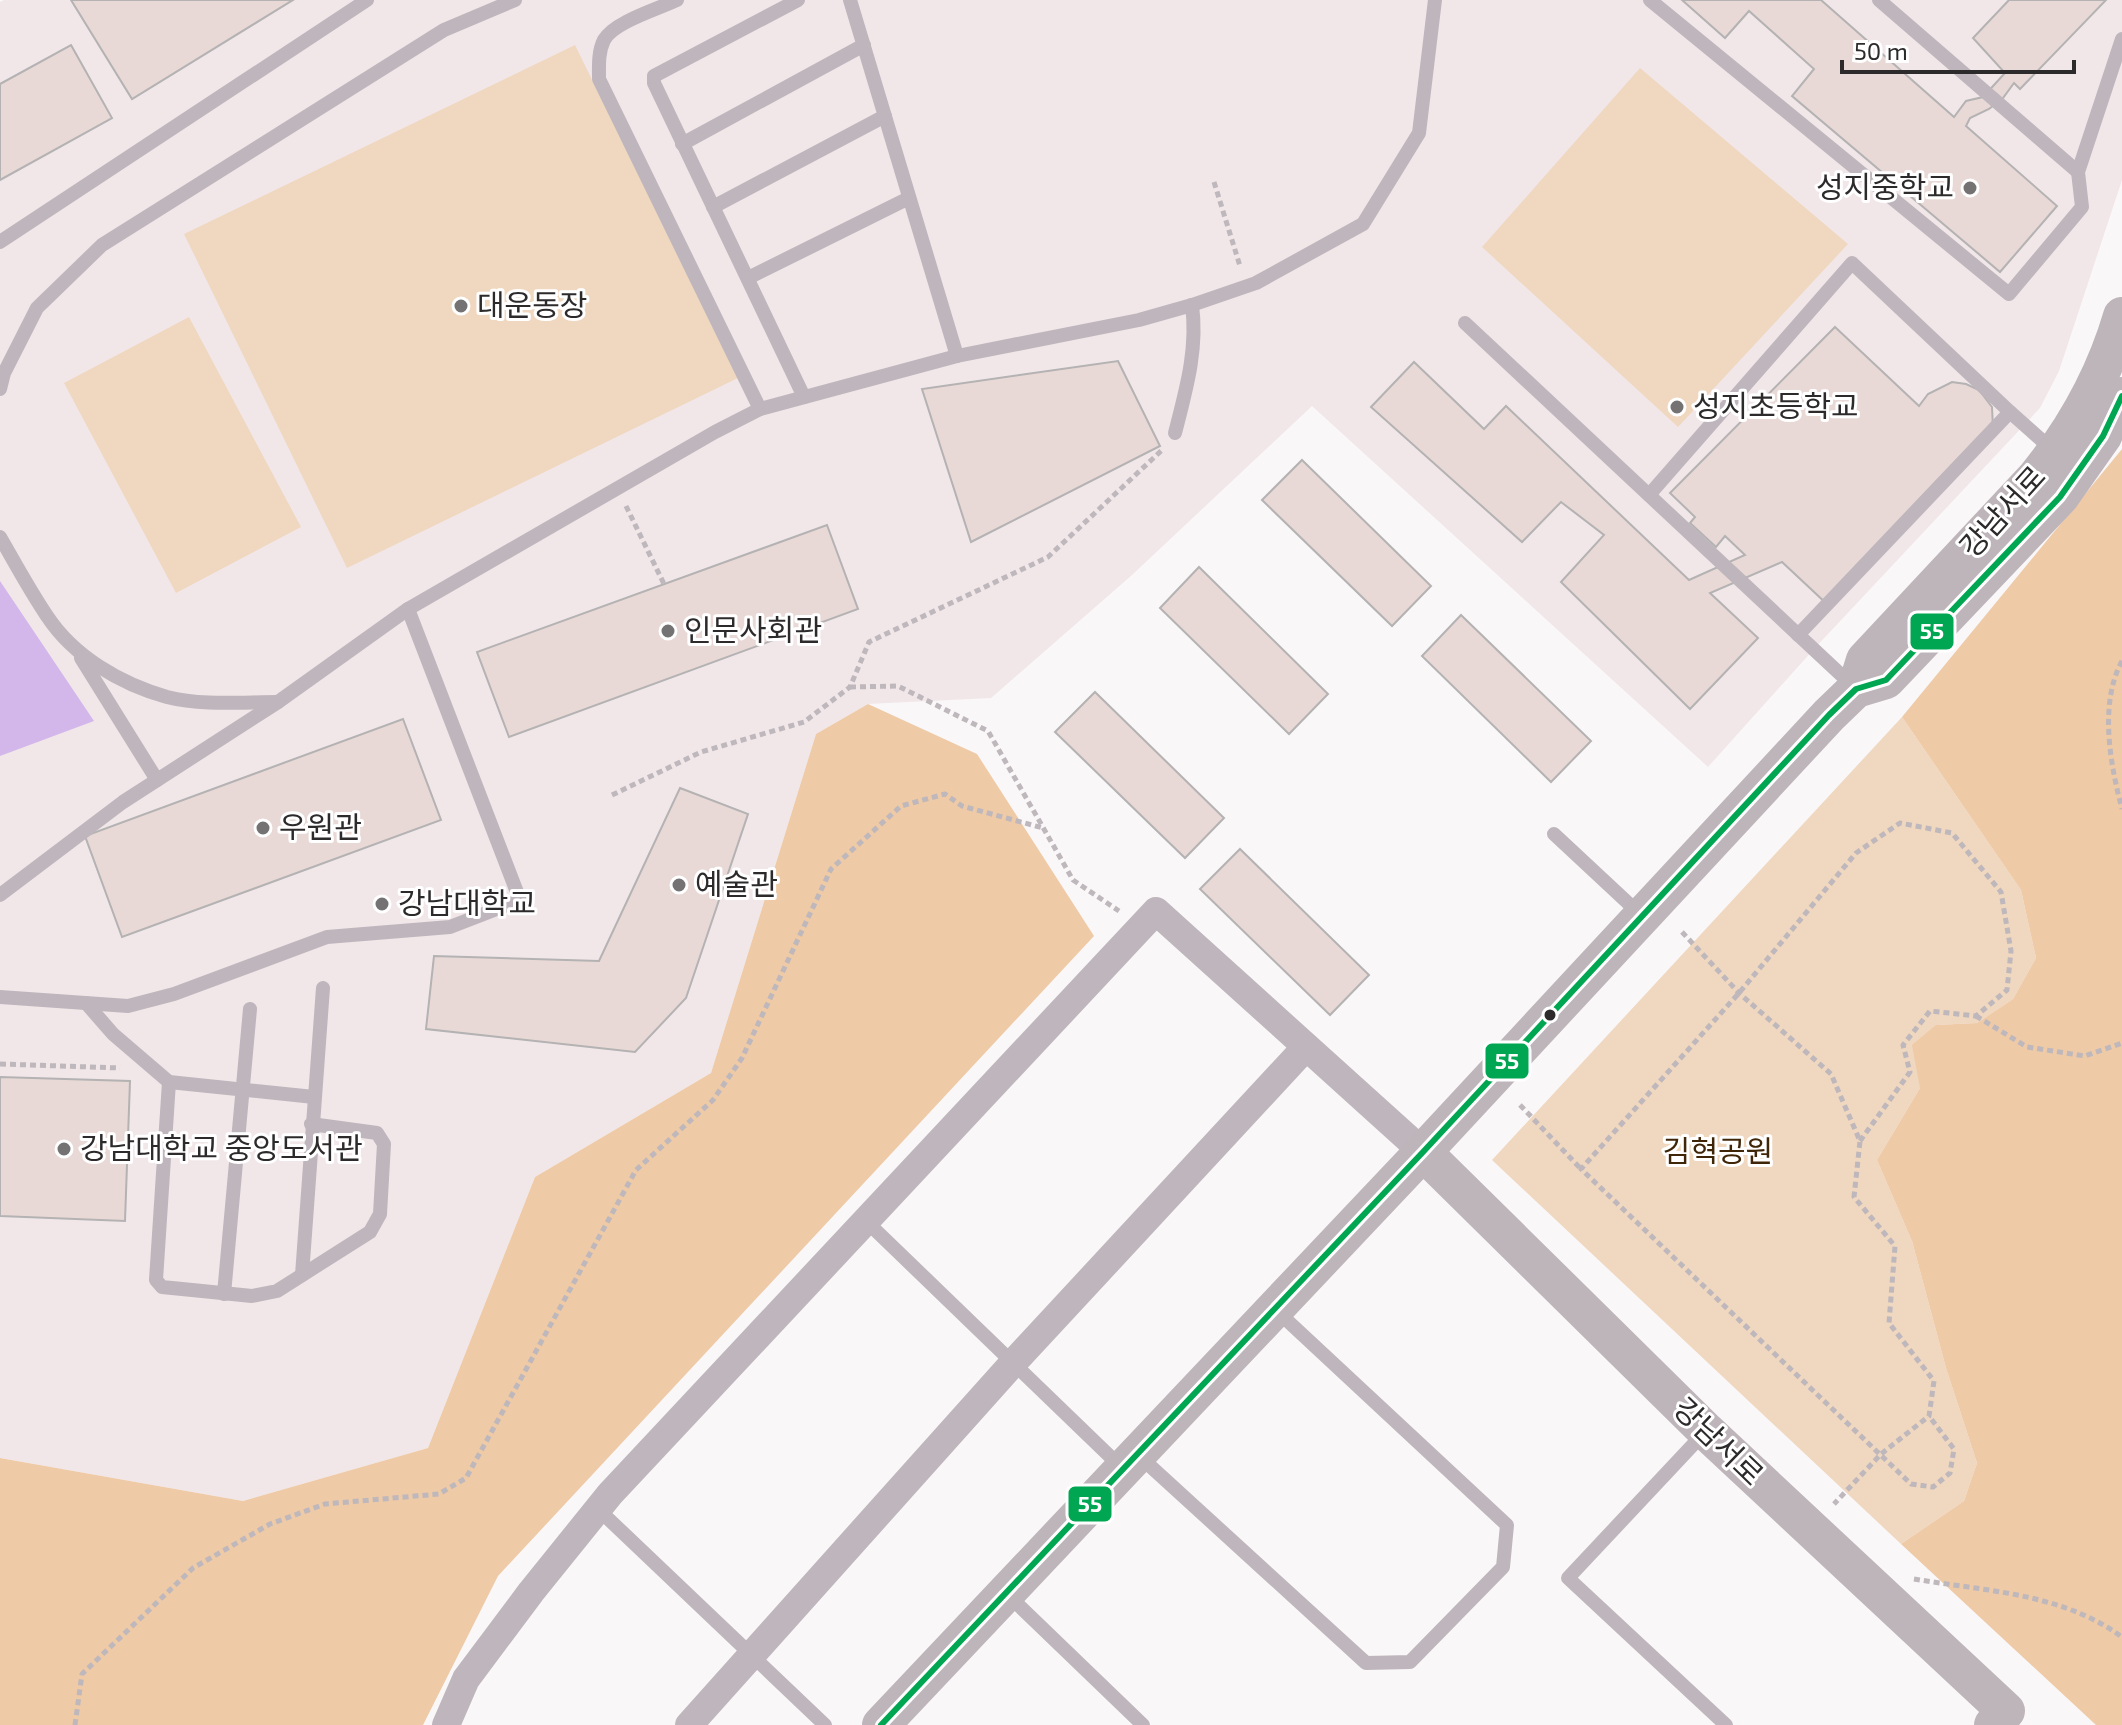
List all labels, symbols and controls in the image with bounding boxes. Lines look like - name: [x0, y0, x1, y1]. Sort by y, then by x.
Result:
- scale bar: [1842, 24, 2074, 74]
- text: 50 m: [1854, 36, 1908, 65]
- place label: 성지중학교: [1816, 168, 1954, 204]
- marker: 성지중학교: [1961, 179, 1979, 197]
- place label: 대운동장: [477, 286, 587, 322]
- marker: 대운동장: [452, 297, 470, 315]
- place label: 성지초등학교: [1693, 387, 1859, 423]
- marker: 성지초등학교: [1668, 398, 1686, 416]
- street label: 강남서로: [1951, 458, 2052, 564]
- place label: 인문사회관: [684, 611, 822, 647]
- line badge: 55: [1909, 612, 1955, 651]
- text: 55: [1920, 617, 1944, 643]
- marker: 인문사회관: [659, 622, 677, 640]
- place label: 우원관: [279, 808, 362, 844]
- marker: 우원관: [254, 819, 272, 837]
- place label: 예술관: [695, 865, 778, 901]
- marker: 예술관: [670, 876, 688, 894]
- place label: 강남대학교: [398, 884, 536, 920]
- marker: 강남대학교: [373, 895, 391, 913]
- unlabelled marker: [1542, 1007, 1558, 1023]
- line badge: 55: [1484, 1042, 1530, 1080]
- text: 55: [1495, 1047, 1519, 1073]
- place label: 강남대학교 중앙도서관: [80, 1129, 363, 1165]
- park label: 김혁공원: [1663, 1132, 1773, 1168]
- marker: 강남대학교 중앙도서관: [55, 1140, 73, 1158]
- street label: 강남서로: [1667, 1389, 1772, 1492]
- line badge: 55: [1067, 1485, 1113, 1523]
- text: 55: [1078, 1490, 1102, 1516]

